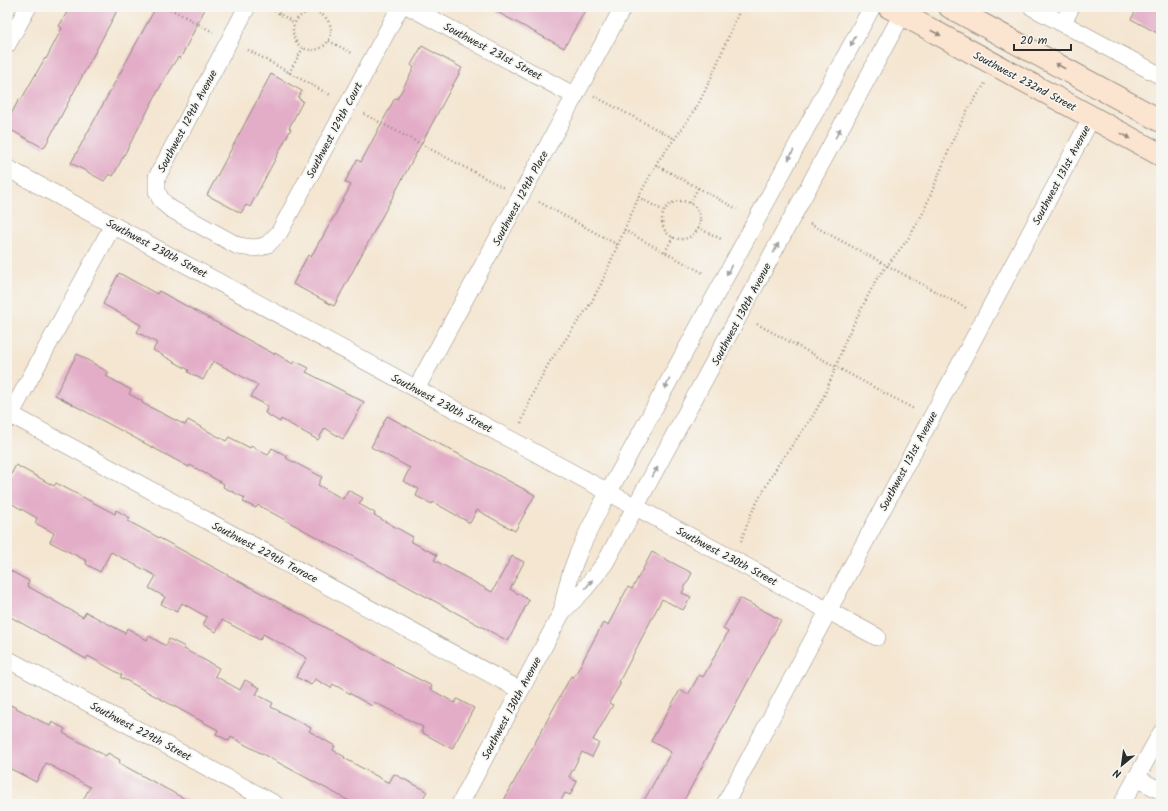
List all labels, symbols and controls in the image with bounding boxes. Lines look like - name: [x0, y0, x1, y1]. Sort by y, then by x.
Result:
- street label: Southwest 231st Street: [440, 18, 546, 86]
- scale bar: [1014, 26, 1071, 52]
- one-way arrow: [931, 30, 942, 36]
- text: 20 m: [1020, 31, 1048, 50]
- one-way arrow: [849, 35, 856, 47]
- street label: Southwest 232nd Street: [970, 47, 1080, 117]
- one-way arrow: [1054, 62, 1066, 69]
- street label: Southwest 129th Avenue: [153, 67, 223, 176]
- street label: Southwest 129th Court: [302, 79, 368, 182]
- street label: Southwest 131st Avenue: [1028, 122, 1096, 229]
- one-way arrow: [835, 127, 841, 139]
- one-way arrow: [1120, 132, 1132, 139]
- street label: Southwest 129th Place: [488, 148, 554, 249]
- one-way arrow: [788, 150, 794, 161]
- street label: Southwest 230th Street: [103, 215, 211, 284]
- one-way arrow: [773, 242, 780, 253]
- street label: Southwest 130th Avenue: [707, 260, 777, 369]
- one-way arrow: [726, 264, 732, 276]
- street label: Southwest 230th Street: [388, 370, 496, 439]
- one-way arrow: [664, 378, 671, 390]
- street label: Southwest 131st Avenue: [875, 408, 943, 515]
- one-way arrow: [651, 467, 658, 478]
- street label: Southwest 229th Terrace: [208, 517, 321, 589]
- street label: Southwest 230th Street: [673, 523, 781, 592]
- one-way arrow: [585, 579, 593, 590]
- street label: Southwest 130th Avenue: [477, 654, 547, 763]
- street label: Southwest 229th Street: [87, 698, 195, 767]
- north arrow: [1102, 745, 1142, 785]
- text: N: [1110, 763, 1125, 782]

